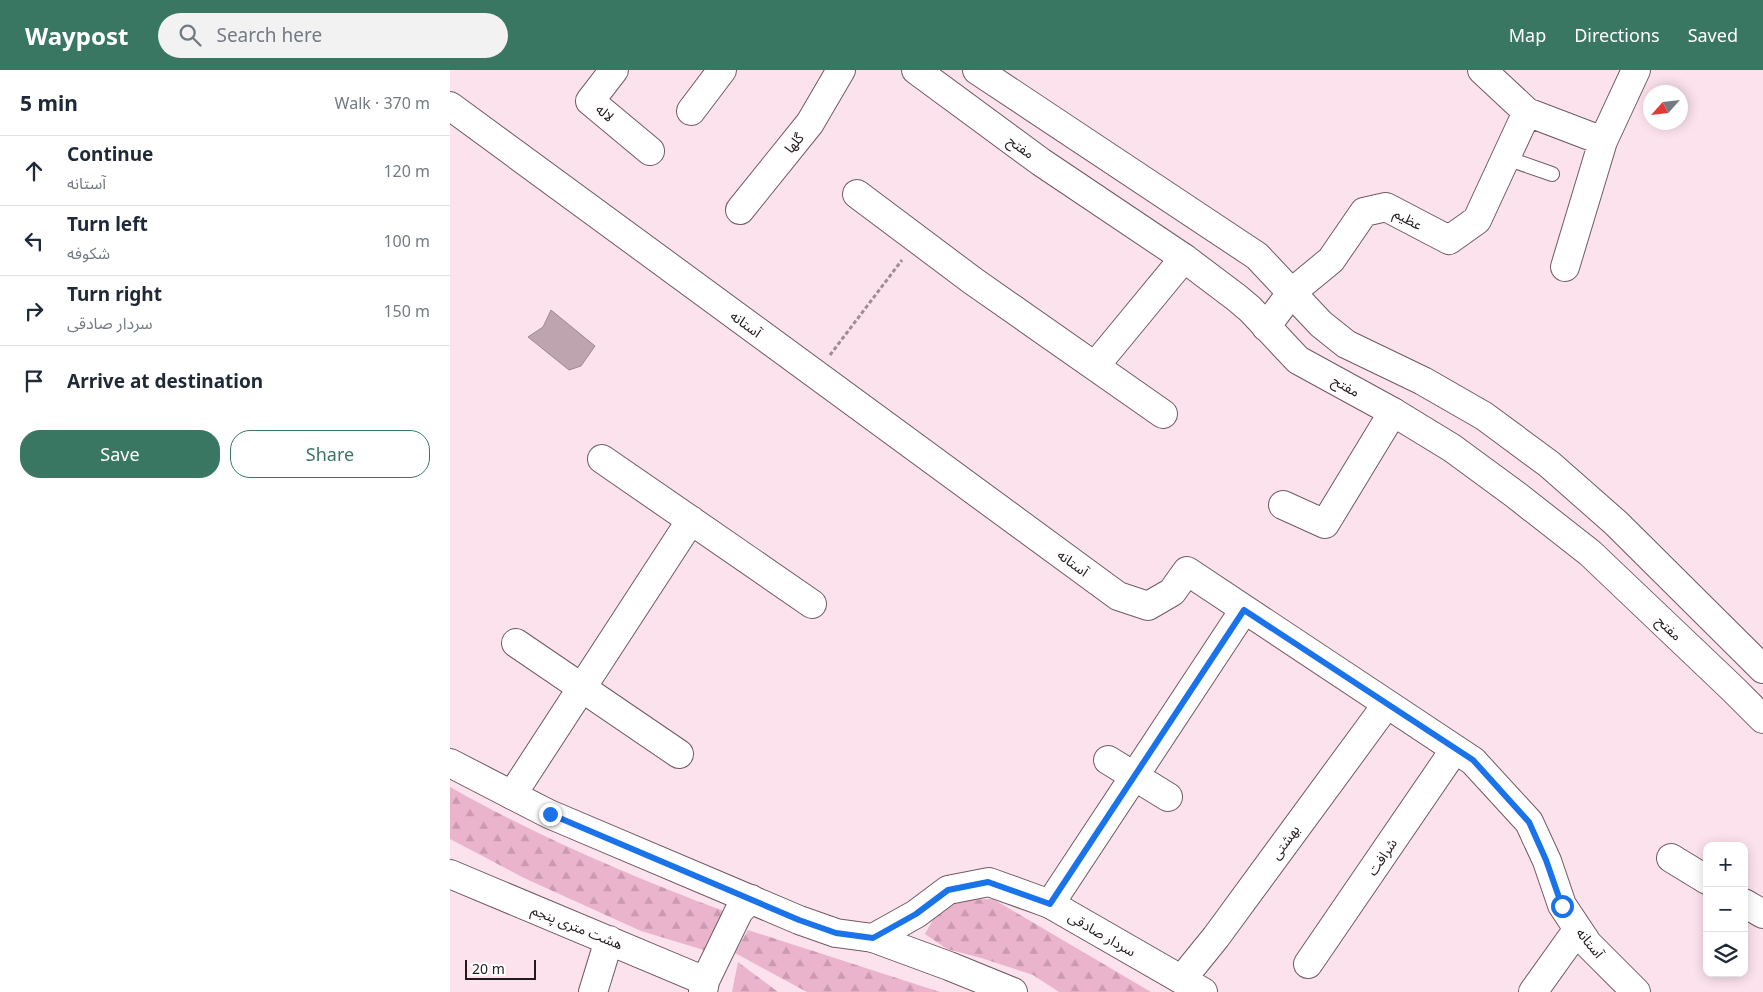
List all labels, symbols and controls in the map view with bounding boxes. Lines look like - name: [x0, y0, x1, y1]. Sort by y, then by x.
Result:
- search box: [158, 13, 508, 58]
- text: Waypost: [25, 19, 128, 52]
- icon: search: [176, 21, 204, 49]
- text: Search here: [216, 22, 322, 48]
- text: Map: [1509, 23, 1546, 47]
- text: Directions: [1574, 23, 1660, 47]
- text: Saved: [1688, 23, 1738, 47]
- north arrow: [1643, 85, 1688, 130]
- text: 5 min: [20, 89, 78, 117]
- text: Walk · 370 m: [335, 92, 430, 114]
- street label: لاله: [592, 99, 619, 126]
- street label: گلها: [780, 128, 808, 157]
- street label: مفتح: [1003, 131, 1038, 164]
- text: Continue: [67, 141, 153, 167]
- icon: ahead: [20, 157, 48, 185]
- text: 120 m: [383, 160, 430, 182]
- text: آستانه: [67, 172, 106, 194]
- street label: عظیم: [1390, 203, 1426, 236]
- text: Turn left: [67, 211, 148, 237]
- icon: left: [20, 227, 48, 255]
- text: 100 m: [383, 230, 430, 252]
- text: شکوفه: [67, 242, 110, 264]
- text: Turn right: [67, 281, 162, 307]
- icon: right: [20, 297, 48, 325]
- text: 150 m: [383, 300, 430, 322]
- street label: آستانه: [727, 306, 766, 342]
- text: سردار صادقی: [67, 312, 153, 334]
- icon: arrive: [20, 367, 48, 395]
- text: Arrive at destination: [67, 368, 263, 394]
- street label: مفتح: [1328, 370, 1363, 403]
- button: Save: [20, 430, 220, 478]
- button: Share: [230, 430, 430, 478]
- street label: آستانه: [1054, 545, 1093, 581]
- street label: مفتح: [1651, 611, 1686, 646]
- route end: [539, 803, 562, 826]
- street label: بهشتی: [1266, 820, 1304, 863]
- street label: شرافت: [1362, 834, 1401, 879]
- map controls: [1703, 842, 1748, 977]
- button: +: [1703, 842, 1748, 887]
- button: −: [1703, 887, 1748, 932]
- route start: [1551, 895, 1574, 918]
- street label: هشت متری پنجم: [528, 900, 626, 955]
- street label: سردار صادقی: [1065, 907, 1139, 961]
- street label: آستانه: [1572, 923, 1609, 963]
- button: layers: [1703, 932, 1748, 977]
- scale bar: [465, 957, 536, 980]
- text: 20 m: [472, 959, 505, 978]

